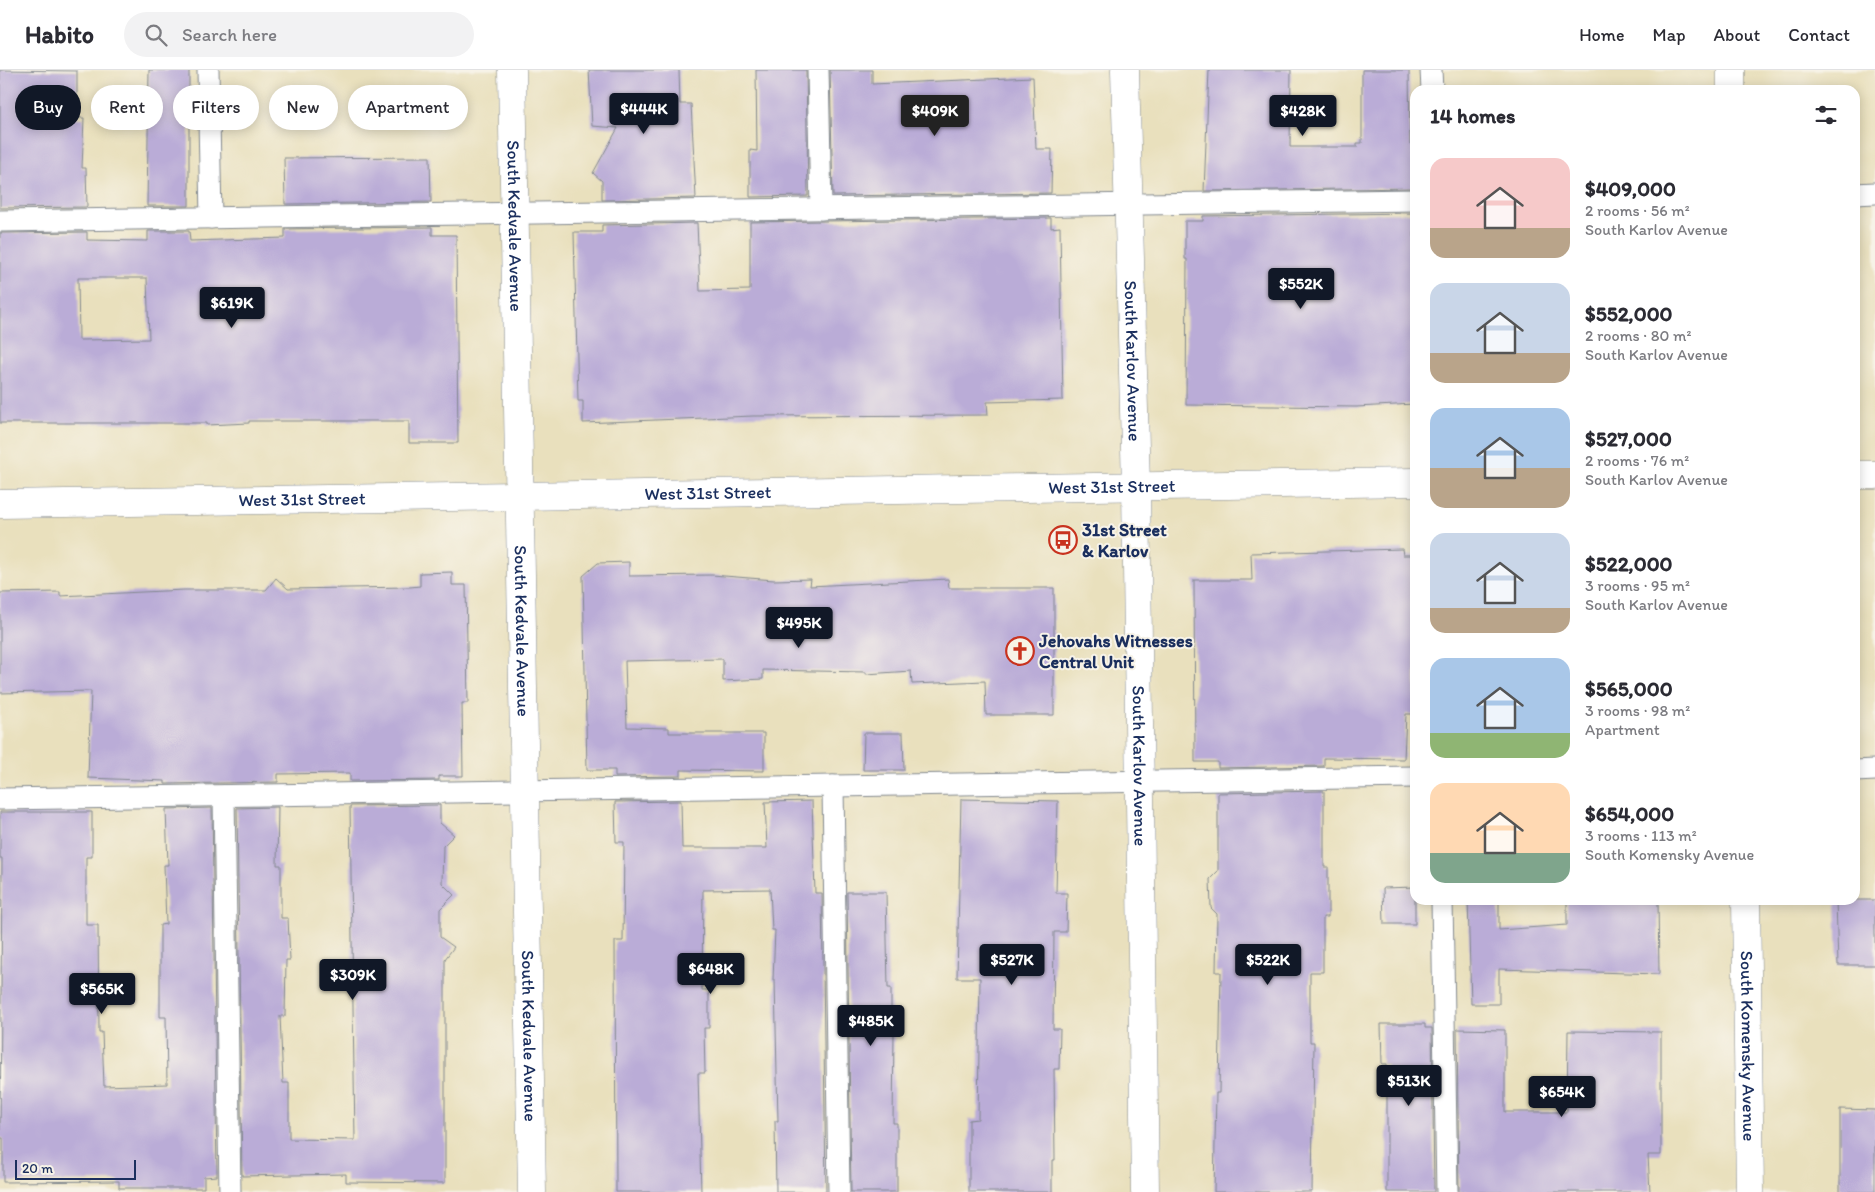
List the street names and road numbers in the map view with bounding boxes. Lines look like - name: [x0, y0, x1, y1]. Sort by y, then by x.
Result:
- street label: South Kedvale Avenue: [502, 140, 527, 312]
- street label: South Karlov Avenue: [1120, 280, 1146, 442]
- street label: West 31st Street: [1048, 475, 1176, 499]
- street label: West 31st Street: [644, 481, 772, 505]
- street label: West 31st Street: [238, 487, 366, 511]
- street label: South Kedvale Avenue: [509, 545, 535, 717]
- street label: South Karlov Avenue: [1128, 685, 1152, 846]
- street label: South Kedvale Avenue: [517, 950, 542, 1122]
- street label: South Komensky Avenue: [1736, 951, 1760, 1141]

